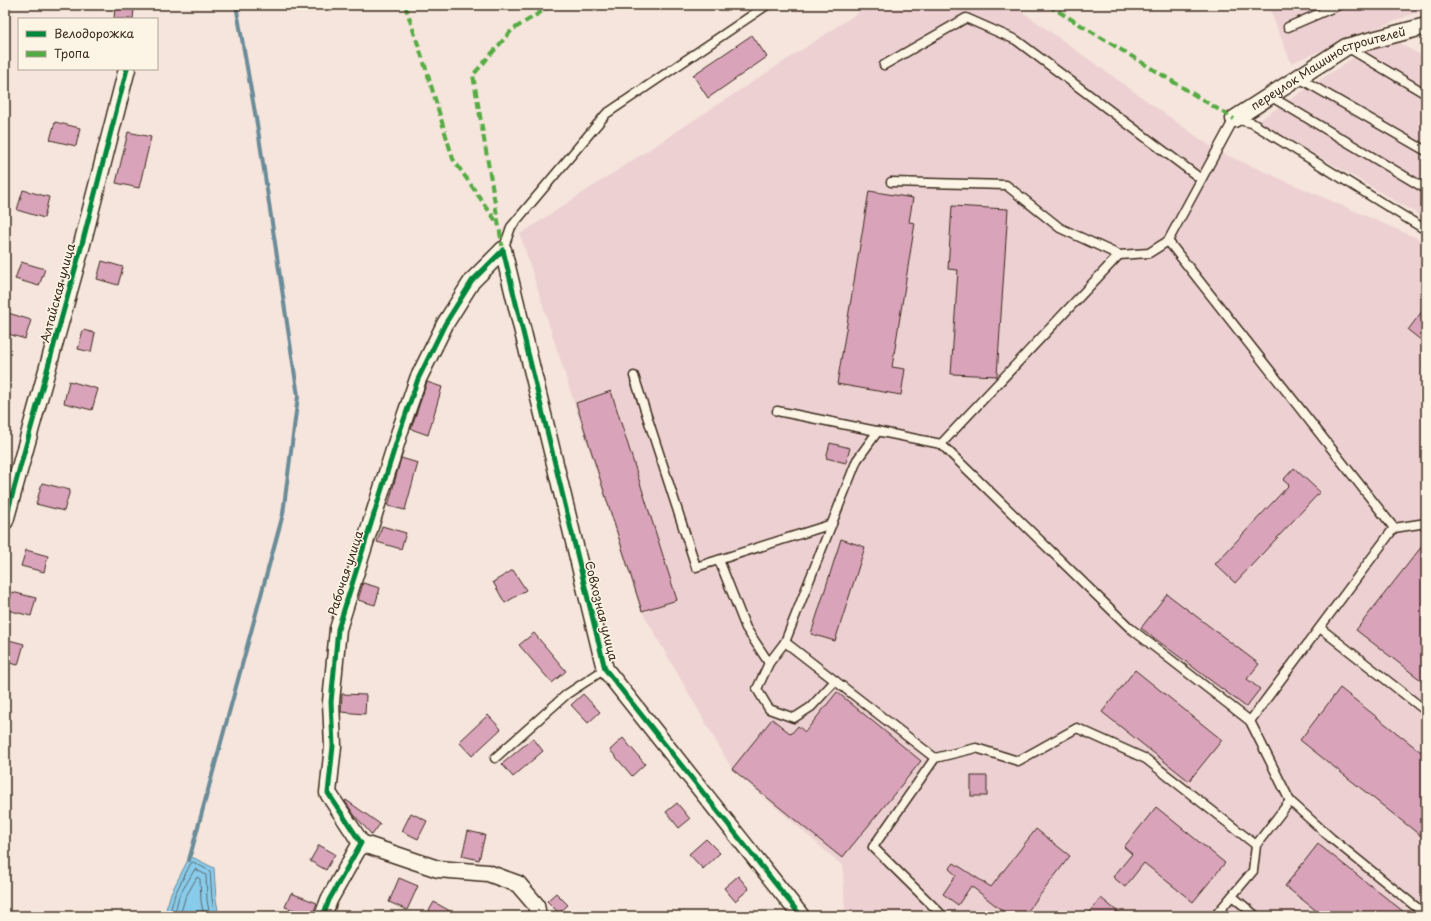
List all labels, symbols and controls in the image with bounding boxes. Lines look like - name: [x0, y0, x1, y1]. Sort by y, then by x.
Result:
- legend: [18, 18, 158, 70]
- street label: переулок Машиностроителей: [1247, 22, 1407, 114]
- text: Велодорожка: [54, 24, 134, 42]
- text: Тропа: [54, 44, 90, 62]
- street label: Алтайская улица: [35, 241, 79, 344]
- street label: Рабочая улица: [323, 527, 367, 617]
- street label: Совхозная улица: [581, 559, 623, 663]

